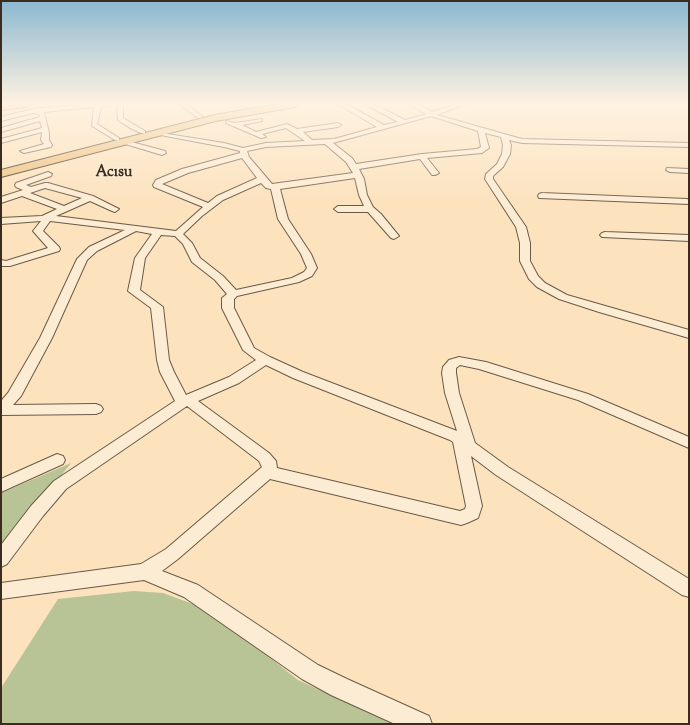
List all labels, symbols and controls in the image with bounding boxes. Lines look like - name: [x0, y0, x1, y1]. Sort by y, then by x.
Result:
- district label: Acısu: [95, 164, 133, 182]

